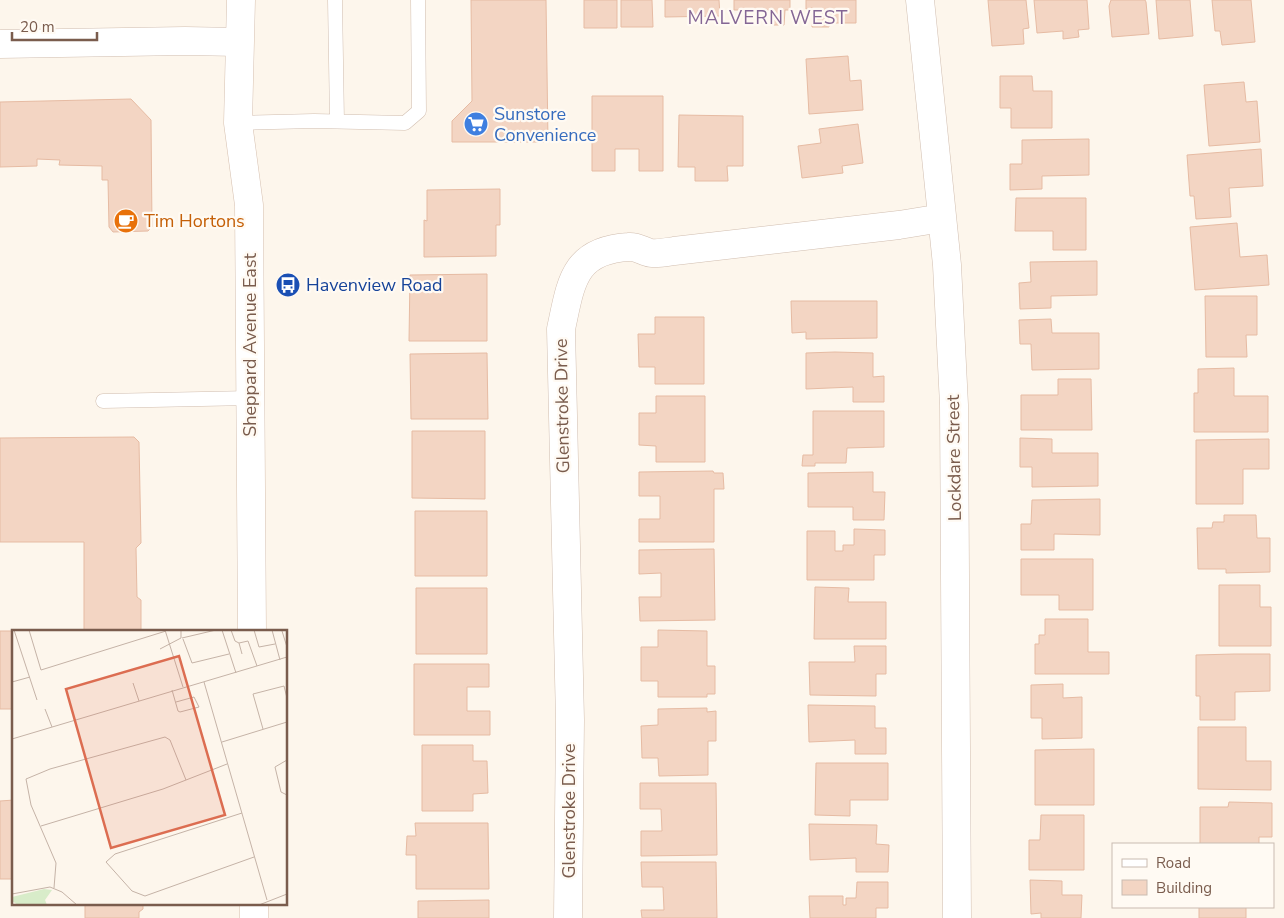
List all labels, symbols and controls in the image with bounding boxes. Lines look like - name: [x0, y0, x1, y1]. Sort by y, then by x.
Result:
- district label: MALVERN WEST: [687, 5, 849, 31]
- scale bar: [12, 10, 98, 42]
- text: 20 m: [20, 17, 55, 37]
- place label: Sunstore Convenience: [494, 102, 596, 147]
- supermarket icon: Sunstore Convenience: [463, 111, 489, 137]
- cafe icon: Tim Hortons: [113, 208, 139, 234]
- place label: Tim Hortons: [144, 209, 245, 233]
- street label: Sheppard Avenue East: [238, 253, 262, 437]
- bus stop icon: Havenview Road: [275, 272, 301, 298]
- place label: Havenview Road: [306, 273, 443, 297]
- street label: Glenstroke Drive: [549, 338, 575, 474]
- street label: Lockdare Street: [941, 394, 967, 521]
- inset map: [12, 630, 288, 906]
- street label: Glenstroke Drive: [557, 744, 581, 878]
- legend: [1112, 843, 1274, 908]
- text: Road: [1156, 853, 1191, 873]
- text: Building: [1156, 878, 1212, 898]

